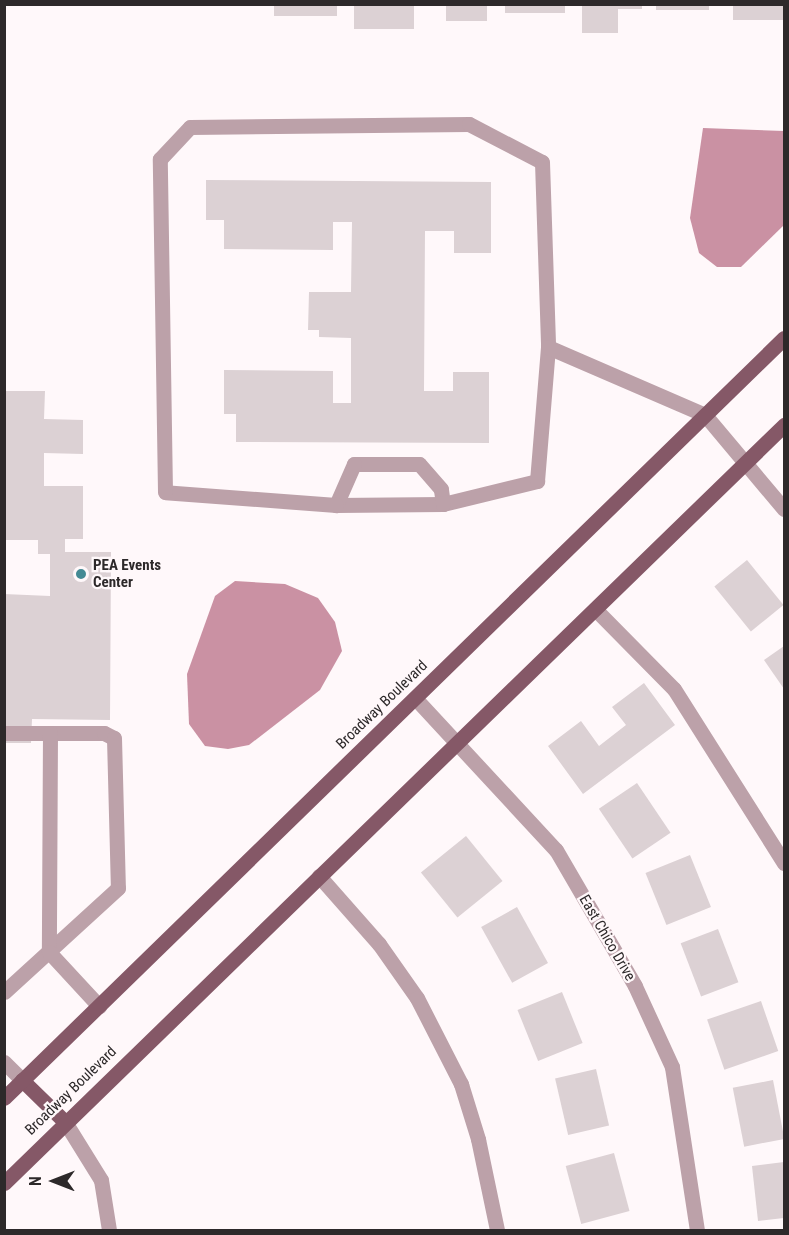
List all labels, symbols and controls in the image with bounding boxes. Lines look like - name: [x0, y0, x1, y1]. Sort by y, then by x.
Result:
- place label: PEA Events Center: [93, 556, 161, 591]
- marker: PEA Events Center: [74, 567, 88, 581]
- street label: Broadway Boulevard: [333, 657, 431, 753]
- street label: East Chico Drive: [575, 892, 639, 984]
- street label: Broadway Boulevard: [22, 1043, 120, 1139]
- north arrow: [24, 1151, 84, 1211]
- text: N: [26, 1176, 45, 1186]

